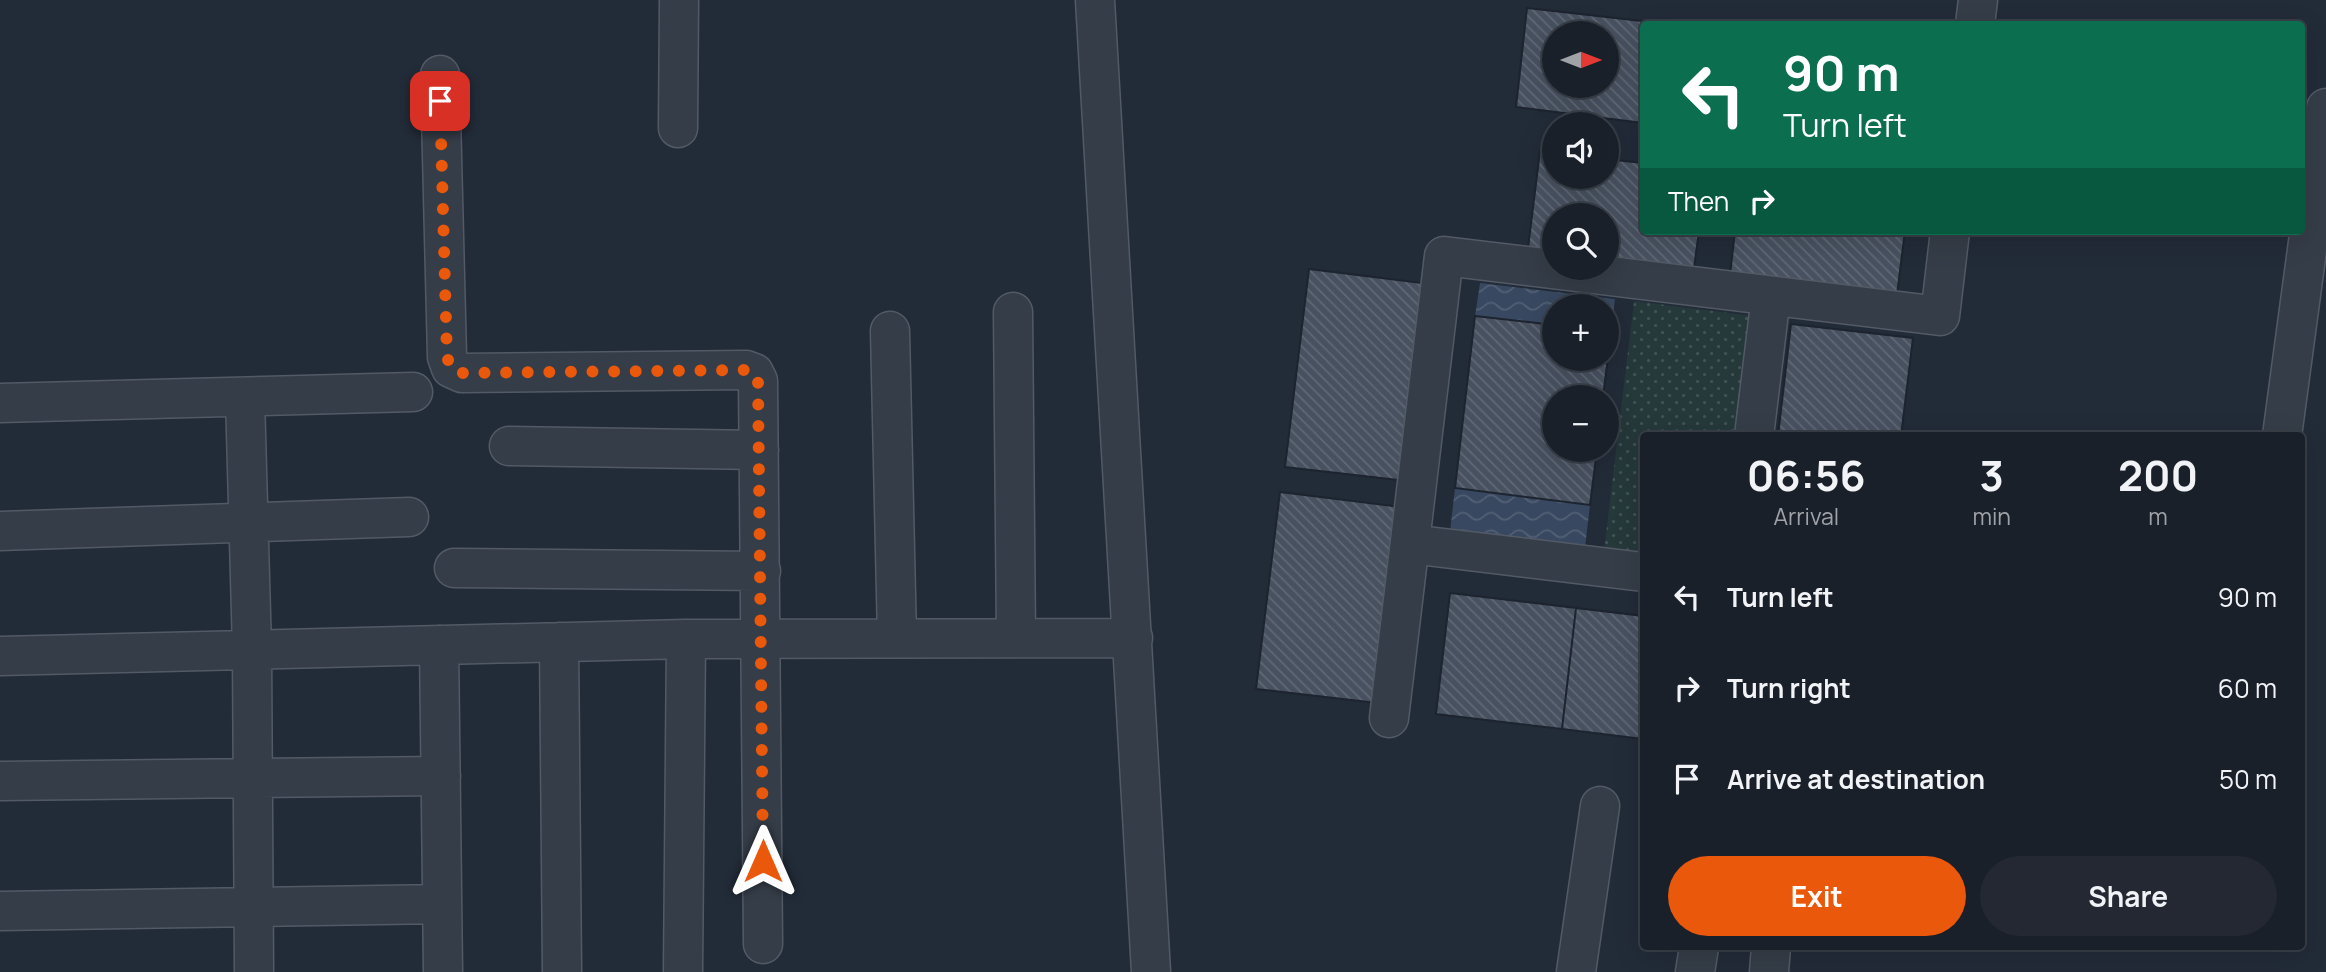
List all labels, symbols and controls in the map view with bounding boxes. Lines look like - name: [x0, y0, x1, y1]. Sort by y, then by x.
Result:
- north arrow: [1542, 21, 1619, 98]
- map controls: [1542, 21, 1619, 462]
- text: 90 m: [1783, 39, 1900, 106]
- icon: left: [1668, 49, 1759, 140]
- pin: [410, 71, 470, 131]
- icon: arrive: [421, 82, 459, 120]
- text: Turn left: [1783, 103, 1907, 147]
- button: sound: [1542, 112, 1619, 189]
- icon: right: [1743, 182, 1781, 220]
- text: Then: [1668, 183, 1729, 219]
- button: search: [1542, 203, 1619, 280]
- button: +: [1542, 294, 1619, 371]
- button: −: [1542, 385, 1619, 462]
- text: 06:56: [1747, 446, 1866, 504]
- text: 3: [1980, 446, 2004, 504]
- text: 200: [2118, 446, 2198, 504]
- text: Arrival: [1773, 500, 1839, 532]
- text: min: [1973, 500, 2011, 532]
- text: m: [2148, 500, 2168, 532]
- icon: left: [1668, 578, 1706, 616]
- text: Turn left: [1727, 579, 1834, 615]
- text: 90 m: [2218, 579, 2277, 615]
- icon: right: [1668, 669, 1706, 707]
- text: Turn right: [1727, 670, 1851, 706]
- text: 60 m: [2218, 670, 2277, 706]
- icon: arrive: [1668, 760, 1706, 798]
- text: Arrive at destination: [1727, 761, 1985, 797]
- text: 50 m: [2219, 761, 2277, 797]
- position arrow: [726, 824, 800, 898]
- button: Exit: [1668, 856, 1966, 936]
- button: Share: [1980, 856, 2277, 936]

